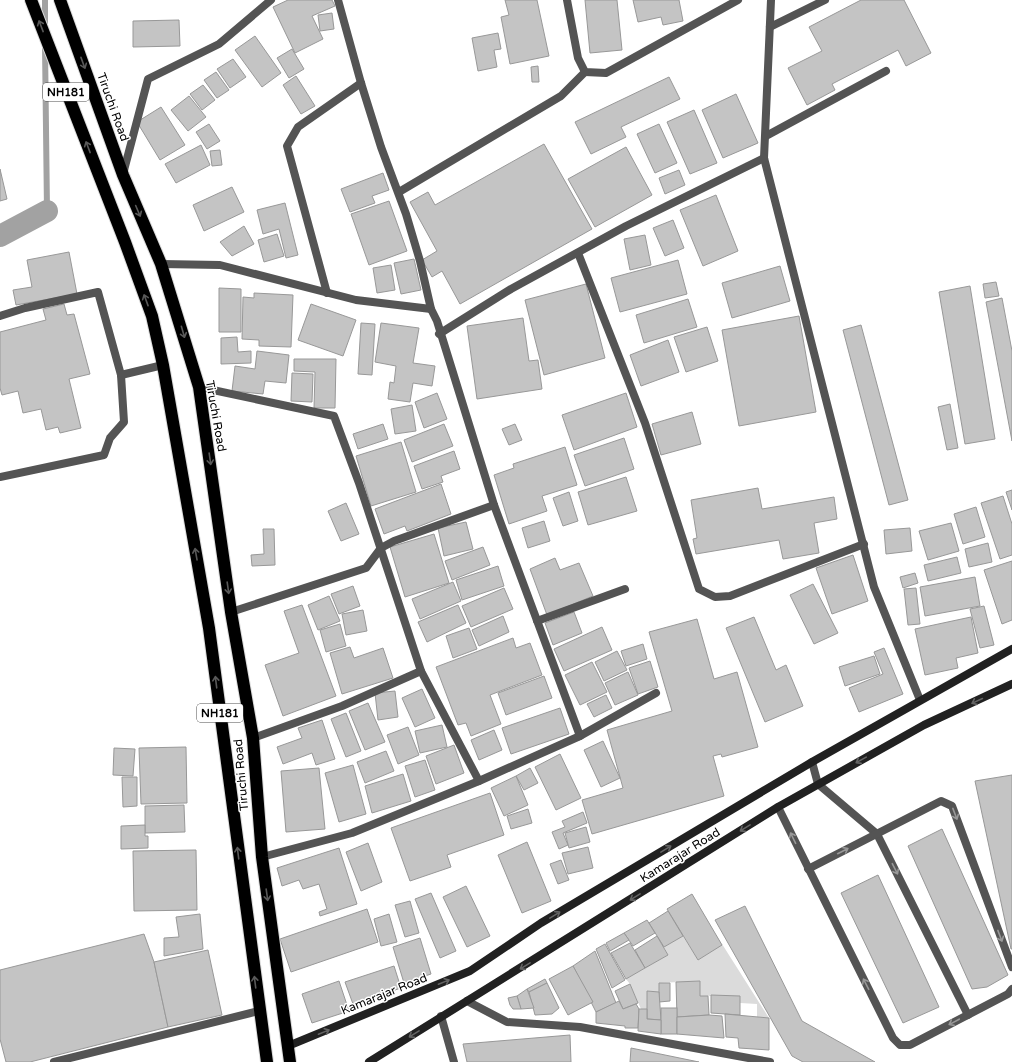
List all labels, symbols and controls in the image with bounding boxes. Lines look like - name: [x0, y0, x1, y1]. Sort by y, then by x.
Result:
- one-way arrow: [36, 20, 44, 32]
- one-way arrow: [79, 57, 87, 69]
- street label: Tiruchi Road: [94, 71, 132, 143]
- road number: NH181: [43, 83, 89, 101]
- one-way arrow: [83, 142, 91, 154]
- one-way arrow: [135, 204, 143, 216]
- one-way arrow: [142, 295, 150, 307]
- one-way arrow: [180, 326, 187, 339]
- street label: Tiruchi Road: [203, 379, 229, 453]
- one-way arrow: [206, 453, 214, 466]
- one-way arrow: [192, 548, 200, 561]
- one-way arrow: [224, 581, 232, 594]
- one-way arrow: [212, 676, 220, 689]
- one-way arrow: [971, 698, 983, 705]
- road number: NH181: [197, 704, 243, 722]
- street label: Tiruchi Road: [231, 738, 251, 812]
- one-way arrow: [855, 757, 867, 765]
- one-way arrow: [951, 808, 959, 820]
- one-way arrow: [740, 824, 751, 832]
- street label: Kamarajar Road: [637, 825, 723, 885]
- one-way arrow: [789, 833, 796, 845]
- one-way arrow: [660, 844, 672, 852]
- one-way arrow: [235, 847, 242, 860]
- one-way arrow: [837, 847, 849, 855]
- one-way arrow: [891, 863, 899, 875]
- one-way arrow: [263, 889, 271, 902]
- one-way arrow: [630, 893, 641, 901]
- one-way arrow: [549, 910, 561, 918]
- one-way arrow: [997, 929, 1005, 941]
- one-way arrow: [519, 962, 530, 970]
- street label: Kamarajar Road: [339, 970, 429, 1018]
- one-way arrow: [251, 976, 259, 989]
- one-way arrow: [437, 978, 449, 985]
- one-way arrow: [862, 979, 869, 991]
- one-way arrow: [948, 1019, 960, 1026]
- one-way arrow: [317, 1027, 329, 1035]
- one-way arrow: [408, 1030, 419, 1038]

